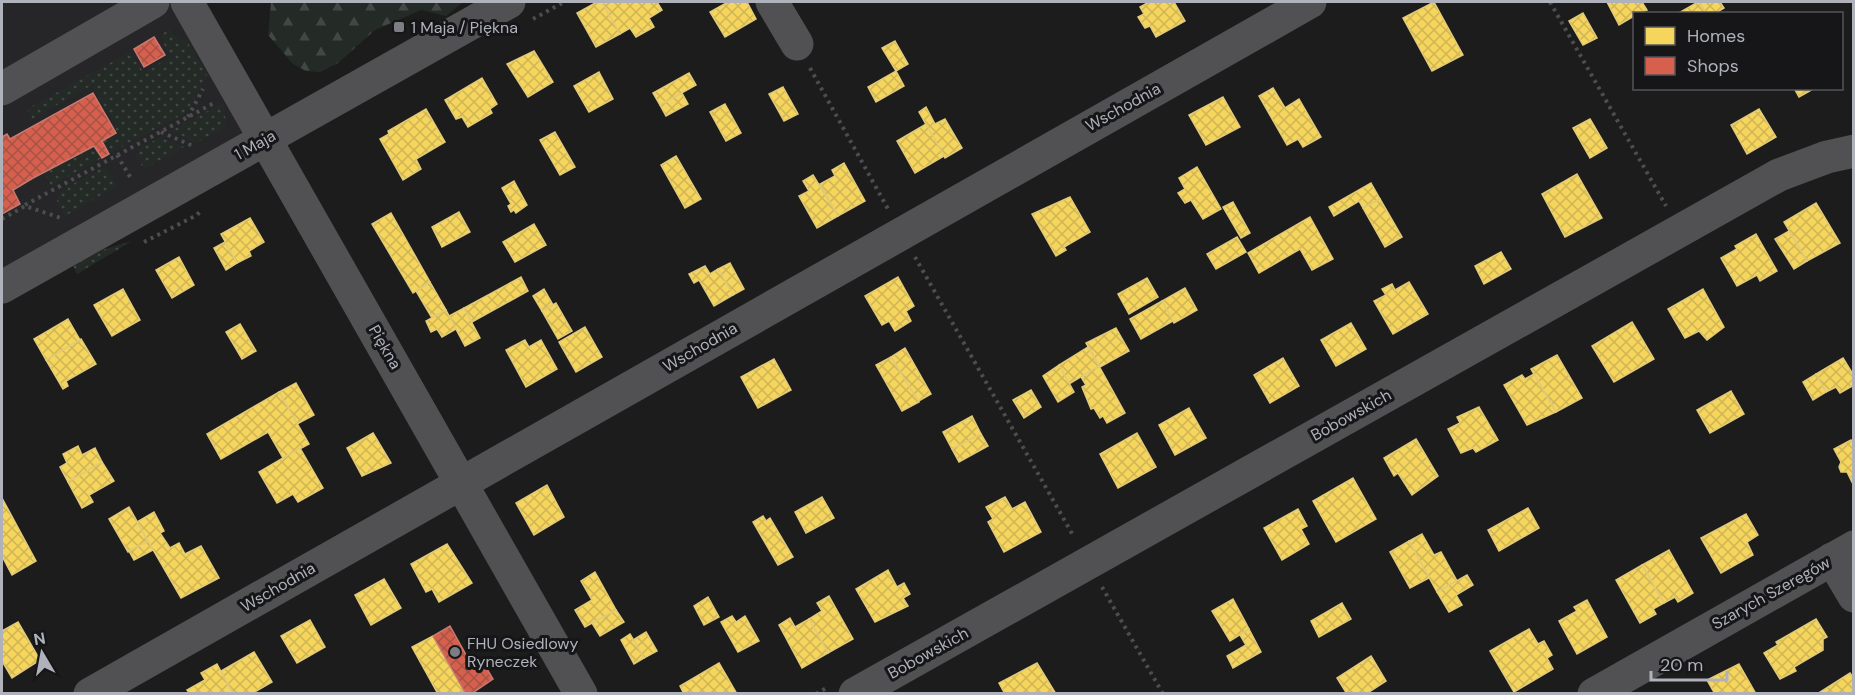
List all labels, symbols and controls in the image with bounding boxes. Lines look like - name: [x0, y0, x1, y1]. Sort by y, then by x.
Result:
- legend: [1633, 12, 1843, 90]
- place label: 1 Maja / Piękna: [411, 17, 518, 38]
- marker: 1 Maja / Piękna: [392, 20, 406, 34]
- text: Homes: [1687, 24, 1745, 48]
- text: Shops: [1687, 54, 1739, 78]
- street label: Wschodnia: [1082, 78, 1164, 136]
- street label: 1 Maja: [231, 125, 279, 165]
- street label: Wschodnia: [659, 317, 741, 377]
- street label: Piękna: [364, 321, 406, 373]
- street label: Bobowskich: [1307, 384, 1395, 446]
- street label: Szarych Szeregów: [1708, 552, 1834, 634]
- street label: Wschodnia: [237, 557, 319, 617]
- street label: Bobowskich: [884, 622, 972, 684]
- north arrow: [12, 623, 72, 683]
- text: N: [32, 627, 47, 650]
- place label: FHU Osiedlowy Ryneczek: [467, 633, 579, 672]
- scale bar: [1651, 644, 1728, 682]
- marker: FHU Osiedlowy Ryneczek: [448, 645, 462, 659]
- text: 20 m: [1660, 653, 1703, 677]

